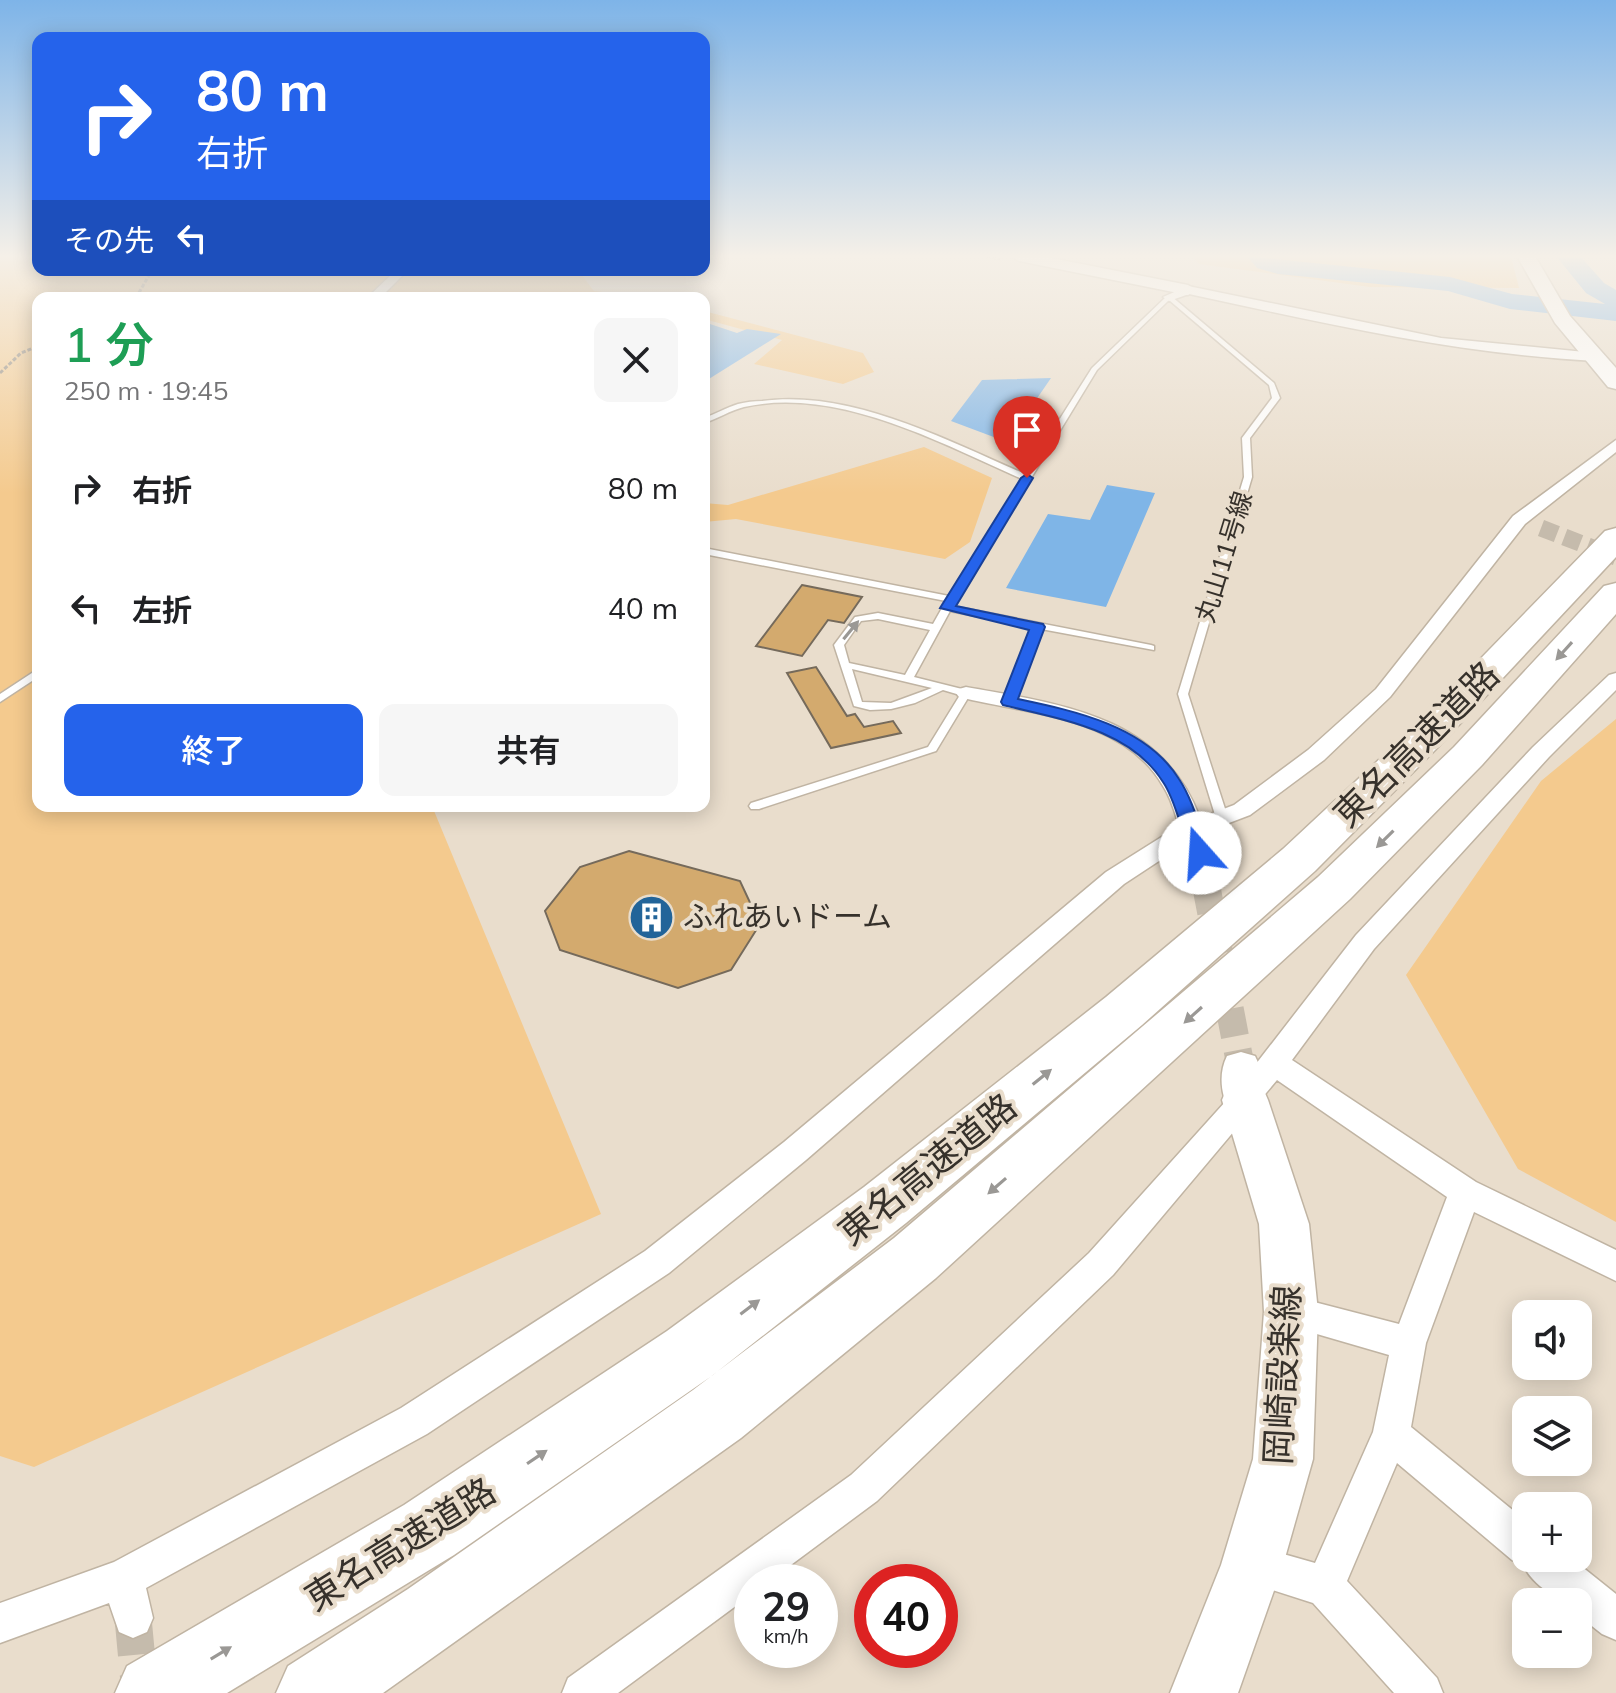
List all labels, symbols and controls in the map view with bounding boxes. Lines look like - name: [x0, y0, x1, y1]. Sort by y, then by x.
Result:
- text: 80 m: [196, 55, 329, 125]
- icon: right: [64, 64, 168, 168]
- text: 右折: [196, 130, 268, 175]
- icon: left: [170, 216, 214, 260]
- text: その先: [64, 221, 154, 259]
- text: 1 分: [64, 314, 154, 374]
- button: close: [594, 318, 678, 402]
- text: 250 m · 19:45: [64, 374, 228, 407]
- pin: [993, 396, 1061, 478]
- icon: arrive: [1005, 408, 1049, 452]
- icon: right: [64, 466, 108, 510]
- text: 80 m: [608, 469, 678, 507]
- text: 右折: [132, 471, 192, 509]
- street label: 丸山11号線: [1188, 487, 1259, 626]
- icon: left: [64, 586, 108, 630]
- text: 40 m: [608, 589, 678, 627]
- text: 左折: [132, 591, 192, 629]
- one-way arrow: [842, 620, 859, 640]
- one-way arrow: [1555, 641, 1573, 660]
- street label: 東名高速道路: [1323, 651, 1508, 836]
- button: 終了: [64, 704, 363, 796]
- button: 共有: [379, 704, 678, 796]
- position arrow: [1158, 811, 1242, 895]
- one-way arrow: [1376, 829, 1395, 848]
- building icon: ふれあいドーム: [628, 893, 676, 941]
- place label: ふれあいドーム: [683, 897, 892, 935]
- one-way arrow: [1184, 1005, 1203, 1023]
- one-way arrow: [1032, 1070, 1052, 1086]
- street label: 東名高速道路: [829, 1083, 1025, 1254]
- one-way arrow: [988, 1177, 1008, 1194]
- street label: 岡崎設楽線: [1254, 1284, 1309, 1466]
- one-way arrow: [740, 1300, 760, 1316]
- map controls: [1512, 1300, 1592, 1668]
- button: sound: [1512, 1300, 1592, 1380]
- button: layers: [1512, 1396, 1592, 1476]
- one-way arrow: [526, 1450, 548, 1464]
- street label: 東名高速道路: [296, 1467, 503, 1620]
- button: +: [1512, 1492, 1592, 1572]
- speed limit sign: 40: [854, 1564, 958, 1668]
- text: 29: [762, 1581, 810, 1631]
- button: −: [1512, 1588, 1592, 1668]
- text: km/h: [763, 1623, 809, 1648]
- one-way arrow: [210, 1646, 232, 1660]

